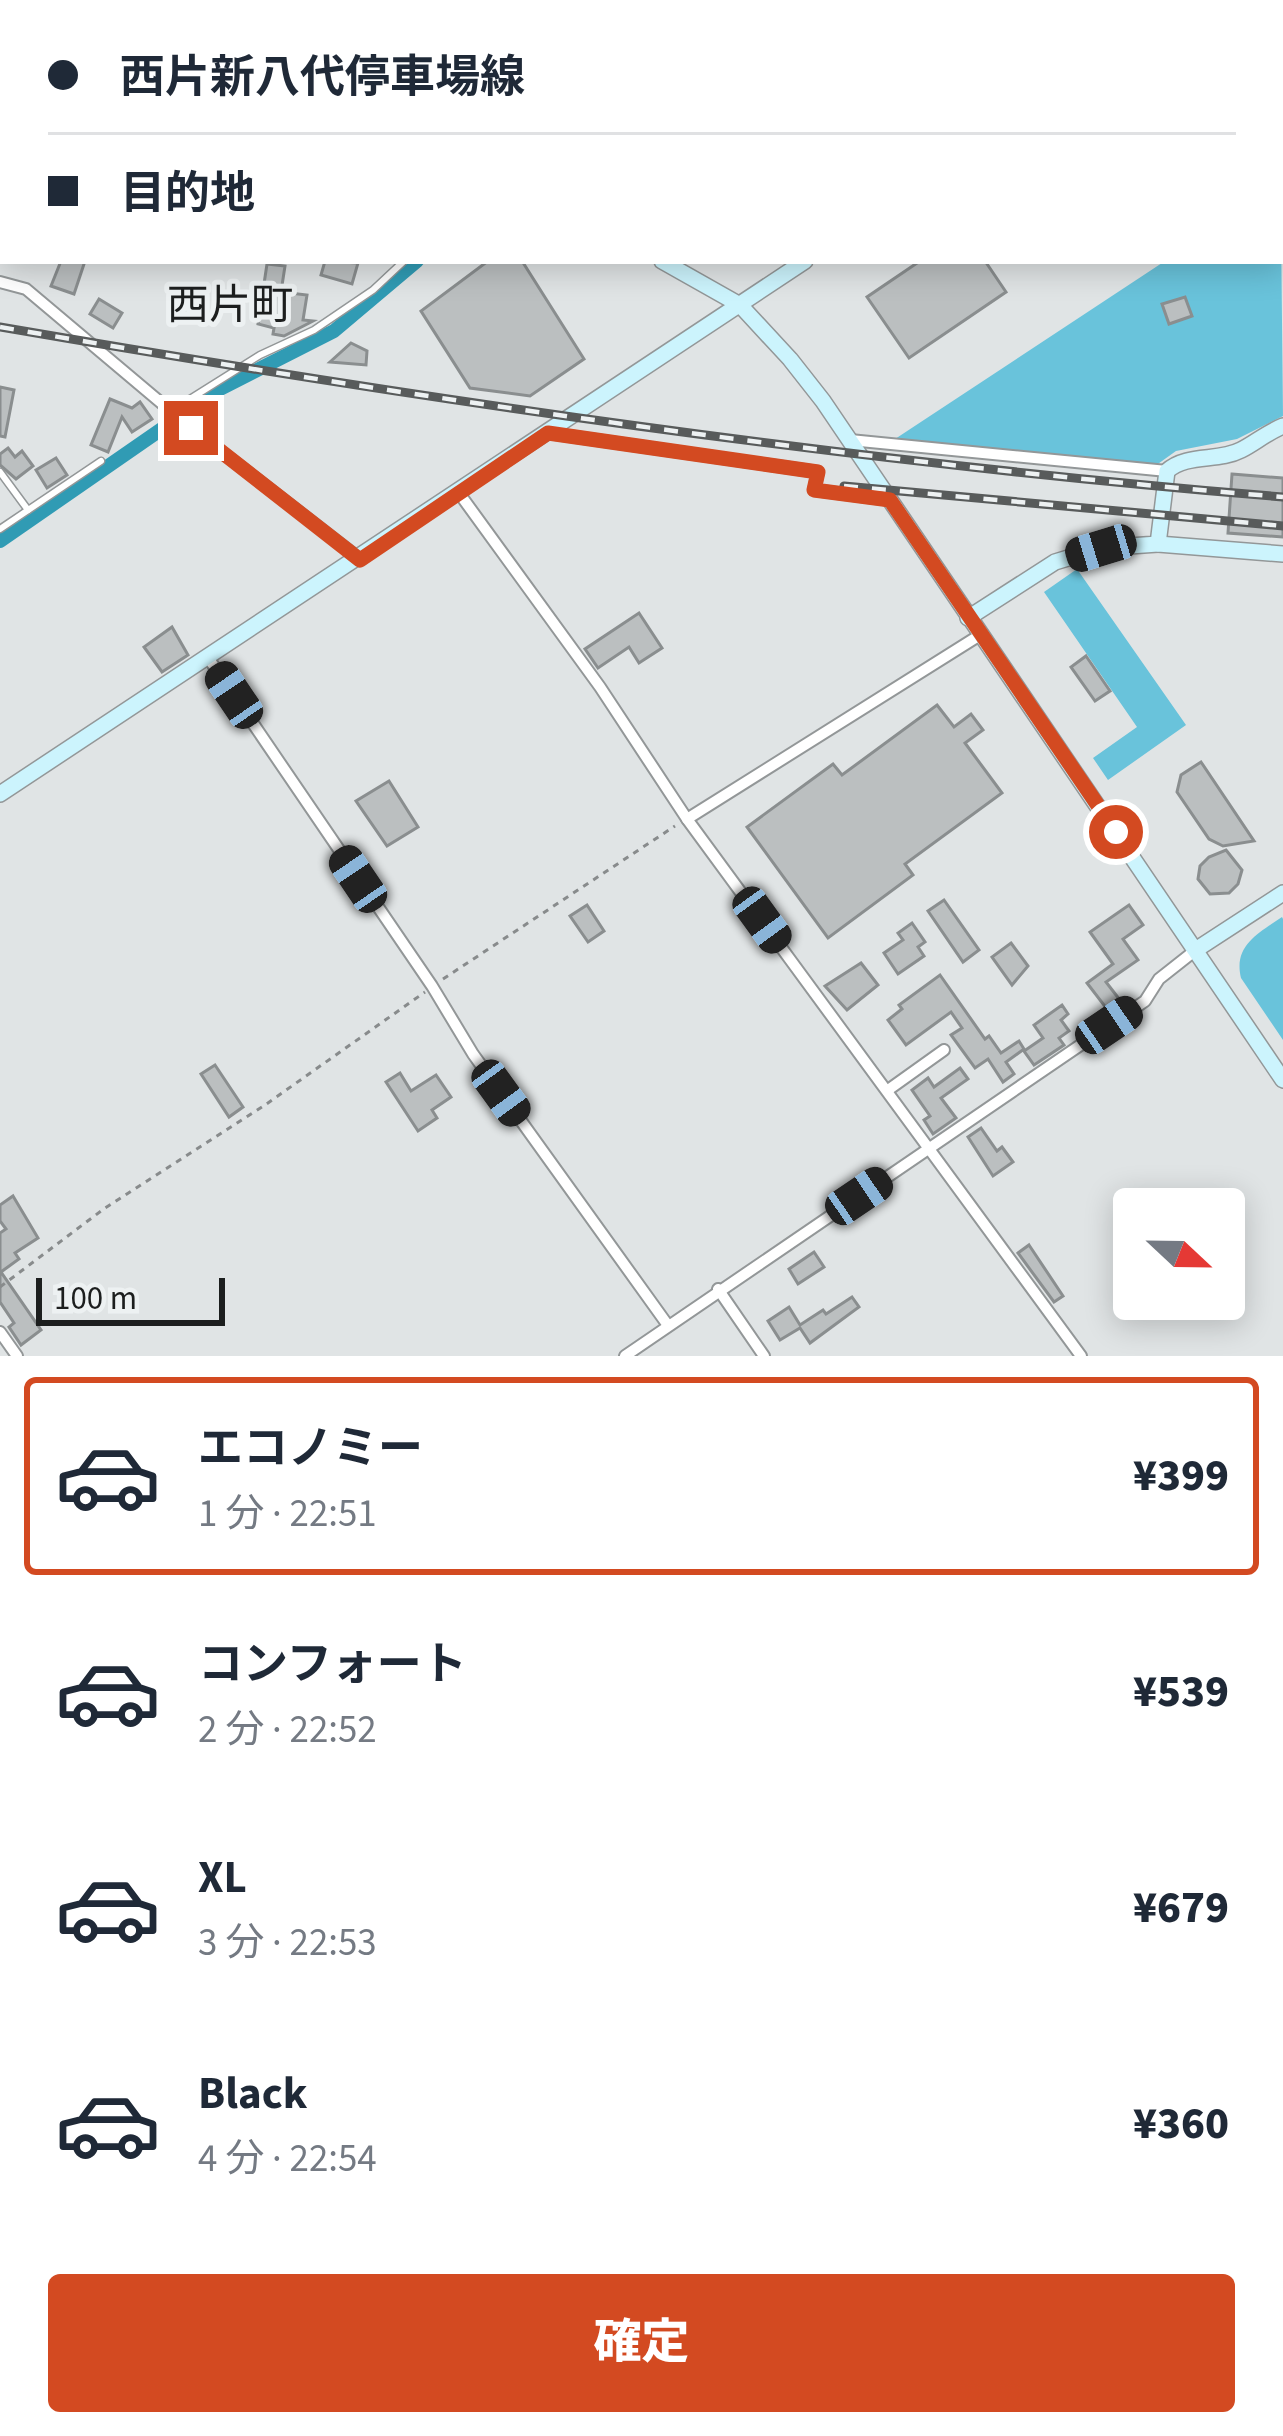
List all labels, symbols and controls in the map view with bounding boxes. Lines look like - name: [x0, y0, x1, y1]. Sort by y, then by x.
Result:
- text: 西片新八代停車場線: [120, 46, 525, 110]
- text: 目的地: [120, 162, 255, 226]
- district label: 西片町: [167, 276, 293, 336]
- route end: [164, 401, 218, 455]
- car: [1061, 520, 1141, 576]
- car: [199, 655, 269, 735]
- route start: [1089, 805, 1143, 859]
- car: [323, 839, 393, 919]
- car: [726, 880, 798, 960]
- car: [1069, 990, 1149, 1060]
- car: [465, 1053, 537, 1133]
- car: [819, 1161, 899, 1231]
- north arrow: [1113, 1188, 1245, 1320]
- map controls: [1113, 1188, 1245, 1320]
- scale bar: [36, 1272, 225, 1325]
- text: 100 m: [54, 1275, 137, 1322]
- text: エコノミー: [198, 1417, 423, 1481]
- icon: car: [54, 1422, 162, 1530]
- text: ¥399: [1133, 1444, 1229, 1508]
- text: 1 分 · 22:51: [198, 1486, 377, 1542]
- text: コンフォート: [198, 1633, 467, 1697]
- icon: car: [54, 1638, 162, 1746]
- text: ¥539: [1133, 1660, 1229, 1724]
- text: 2 分 · 22:52: [198, 1702, 377, 1758]
- text: XL: [198, 1846, 247, 1910]
- icon: car: [54, 1854, 162, 1962]
- text: ¥679: [1133, 1876, 1229, 1940]
- text: 3 分 · 22:53: [198, 1915, 377, 1971]
- text: Black: [198, 2062, 308, 2126]
- icon: car: [54, 2070, 162, 2178]
- text: ¥360: [1133, 2092, 1229, 2156]
- text: 4 分 · 22:54: [198, 2131, 377, 2187]
- button: 確定: [48, 2274, 1235, 2412]

